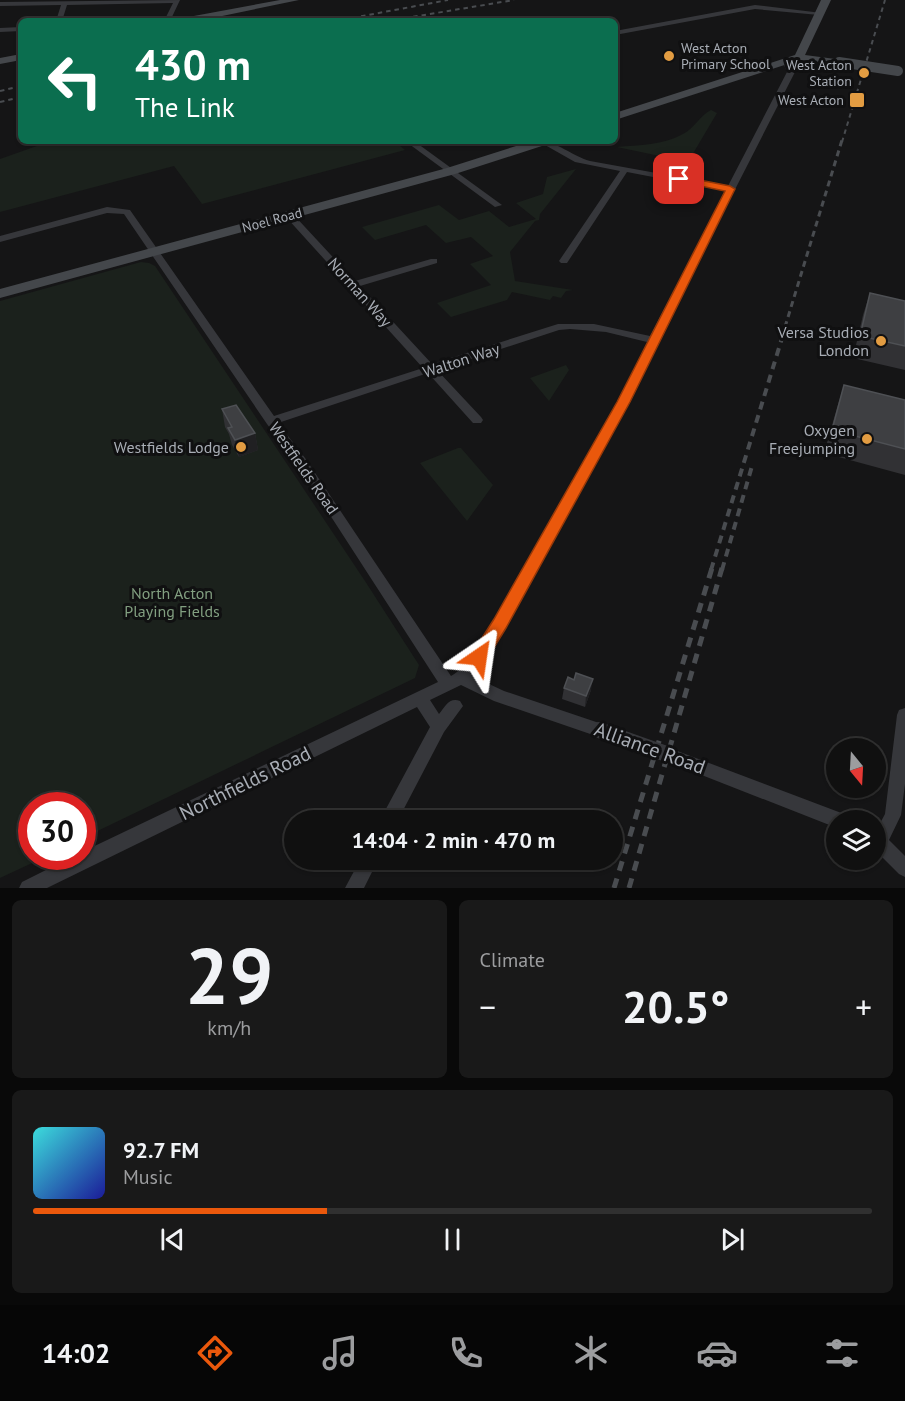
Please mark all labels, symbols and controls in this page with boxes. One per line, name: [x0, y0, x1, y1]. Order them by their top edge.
text: 430 m: [135, 37, 251, 92]
place label: West Acton Primary School: [681, 39, 770, 73]
icon: left: [36, 42, 114, 120]
marker: West Acton Primary School: [662, 49, 676, 63]
place label: West Acton Station: [786, 56, 852, 90]
marker: West Acton Station: [857, 66, 871, 80]
text: The Link: [135, 90, 235, 124]
place label: West Acton: [778, 91, 844, 109]
marker: West Acton: [848, 91, 866, 109]
pin: [653, 153, 704, 204]
icon: arrive: [662, 162, 695, 195]
street label: Noel Road: [240, 203, 304, 237]
street label: Norman Way: [324, 253, 397, 331]
place label: Versa Studios London: [777, 322, 869, 360]
marker: Versa Studios London: [874, 334, 888, 348]
street label: Walton Way: [420, 338, 503, 382]
street label: Westfields Road: [265, 418, 343, 518]
place label: Oxygen Freejumping: [769, 420, 855, 458]
marker: Oxygen Freejumping: [860, 432, 874, 446]
place label: Westfields Lodge: [114, 437, 229, 457]
marker: Westfields Lodge: [234, 440, 248, 454]
park label: North Acton Playing Fields: [124, 583, 220, 621]
position arrow: [447, 625, 511, 689]
street label: Alliance Road: [591, 716, 709, 780]
north arrow: [826, 738, 886, 798]
map controls: [826, 738, 886, 870]
street label: Northfields Road: [175, 740, 315, 826]
speed limit sign: 30: [18, 792, 96, 870]
button: layers: [826, 810, 886, 870]
text: 14:04 · 2 min · 470 m: [352, 826, 555, 854]
text: 29: [185, 925, 273, 1026]
text: Climate: [480, 947, 545, 973]
text: 20.5°: [622, 977, 729, 1035]
text: −: [480, 985, 496, 1028]
text: +: [855, 985, 872, 1028]
text: km/h: [207, 1015, 251, 1041]
text: 92.7 FM: [123, 1136, 199, 1164]
text: Music: [123, 1164, 172, 1190]
icon: previous: [156, 1223, 189, 1256]
icon: pause: [436, 1223, 469, 1256]
icon: next: [716, 1223, 749, 1256]
icon: directions: [194, 1332, 236, 1374]
icon: music: [319, 1332, 361, 1374]
icon: phone: [445, 1332, 487, 1374]
icon: climate: [570, 1332, 612, 1374]
icon: car: [696, 1332, 738, 1374]
icon: filters: [821, 1332, 863, 1374]
text: 14:02: [42, 1336, 110, 1370]

